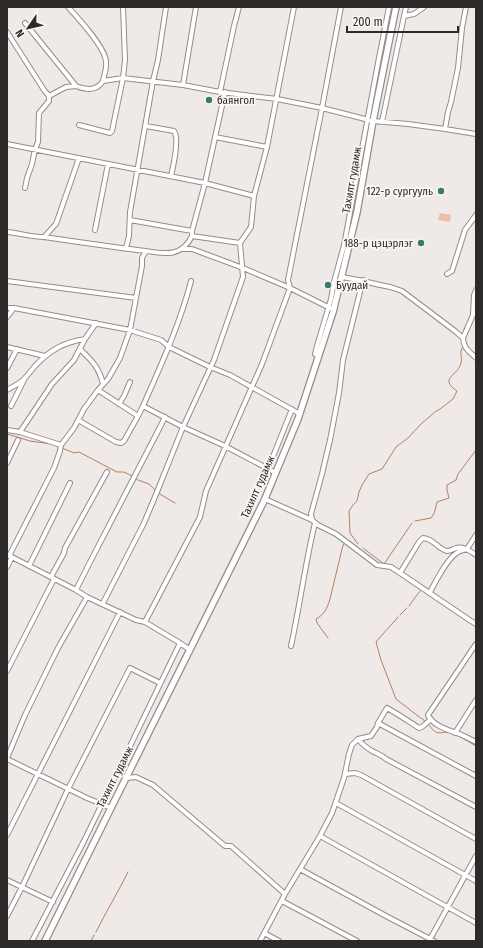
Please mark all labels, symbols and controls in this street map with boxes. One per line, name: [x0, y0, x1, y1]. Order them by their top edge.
north arrow: [8, 8, 48, 48]
scale bar: [347, 8, 458, 34]
text: 200 m: [353, 15, 383, 29]
text: N: [13, 27, 27, 40]
place label: баянгол: [217, 94, 255, 107]
marker: баянгол: [204, 95, 214, 105]
street label: Тахилт гудамж: [340, 146, 364, 214]
place label: 122-р сургууль: [366, 185, 433, 198]
marker: 122-р сургууль: [436, 186, 446, 196]
place label: 188-р цэцэрлэг: [344, 237, 414, 250]
marker: 188-р цэцэрлэг: [416, 238, 426, 248]
place label: Буудай: [336, 279, 368, 292]
marker: Буудай: [323, 280, 333, 290]
street label: Тахилт гудамж: [238, 454, 278, 520]
street label: Тахилт гудамж: [94, 744, 136, 810]

